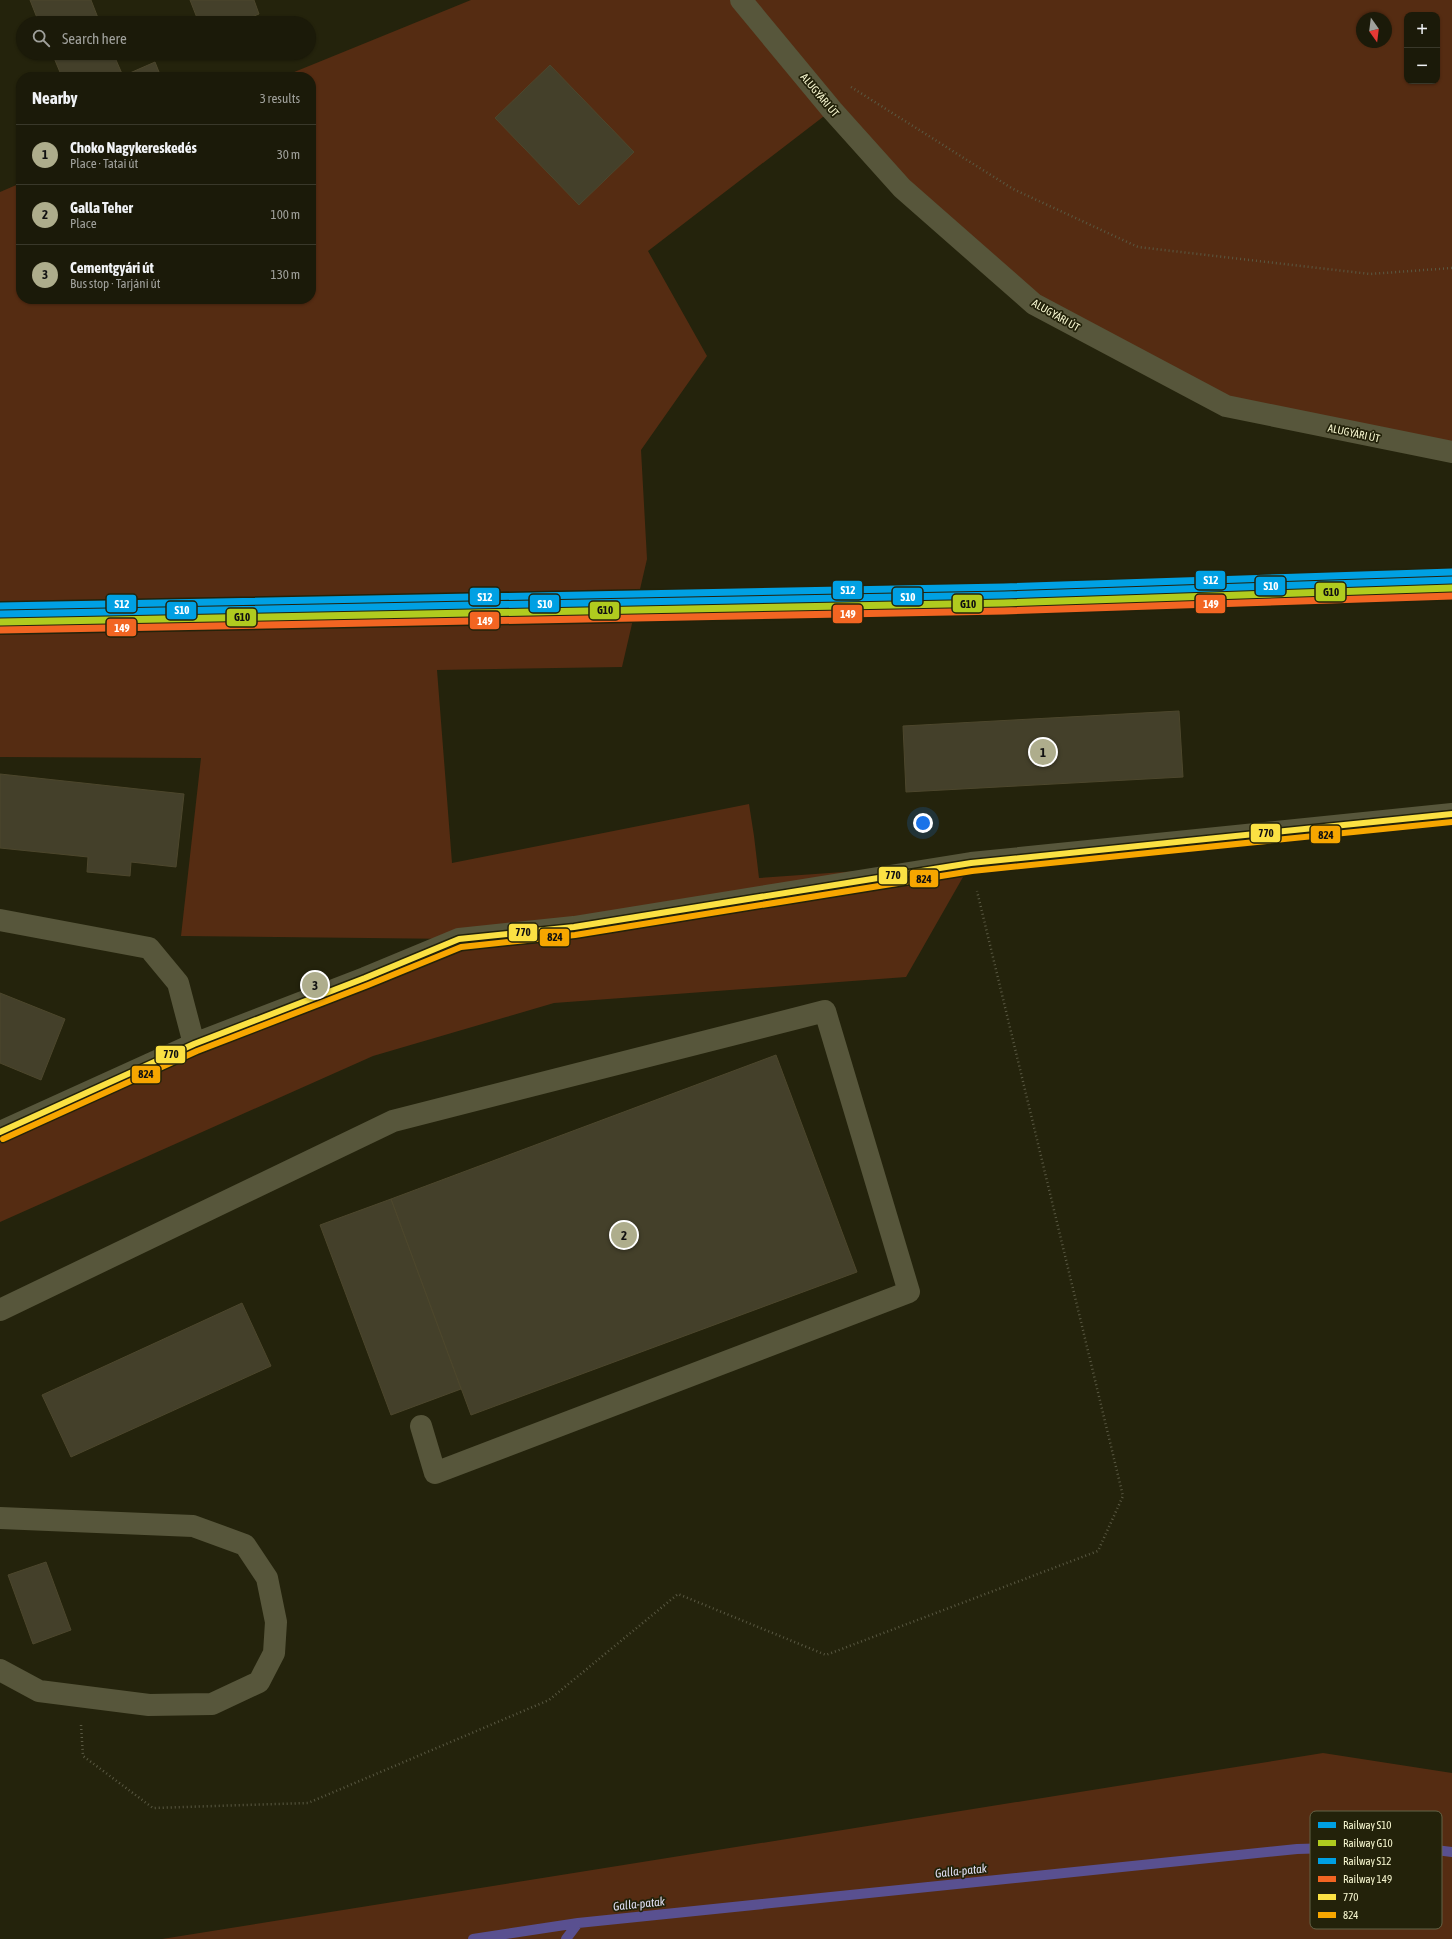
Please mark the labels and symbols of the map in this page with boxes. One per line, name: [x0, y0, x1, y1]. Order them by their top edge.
north arrow: [1356, 12, 1392, 48]
street label: ALUGYÁRI ÚT: [798, 71, 842, 119]
street label: ALUGYÁRI ÚT: [1030, 297, 1082, 333]
street label: ALUGYÁRI ÚT: [1327, 422, 1381, 444]
line badge: S12: [1195, 570, 1226, 590]
text: S12: [1204, 574, 1218, 586]
line badge: S10: [1255, 576, 1286, 596]
line badge: S12: [832, 580, 863, 600]
text: S10: [1264, 580, 1278, 592]
line badge: G10: [1315, 582, 1346, 602]
text: S12: [841, 584, 855, 596]
text: G10: [1323, 586, 1339, 598]
line badge: S12: [469, 587, 500, 606]
line badge: S10: [892, 587, 923, 606]
text: S12: [478, 591, 492, 603]
text: S10: [901, 591, 915, 603]
line badge: S12: [106, 594, 137, 613]
line badge: S10: [529, 594, 560, 613]
line badge: G10: [952, 594, 983, 613]
line badge: 149: [1195, 594, 1226, 614]
text: S12: [115, 598, 129, 610]
text: S10: [538, 598, 552, 610]
text: G10: [960, 598, 976, 610]
text: 149: [1203, 598, 1219, 610]
line badge: S10: [166, 601, 197, 620]
line badge: G10: [589, 601, 620, 620]
text: S10: [175, 604, 189, 616]
text: G10: [597, 604, 613, 616]
line badge: 149: [832, 604, 863, 624]
line badge: G10: [226, 608, 257, 627]
text: 149: [840, 608, 856, 620]
text: G10: [234, 611, 250, 623]
line badge: 149: [469, 611, 500, 630]
text: 149: [477, 615, 493, 627]
line badge: 149: [106, 618, 137, 637]
text: 149: [114, 622, 130, 634]
pin: 1: [1030, 737, 1056, 767]
your location: [913, 813, 933, 833]
line badge: 770: [1250, 823, 1281, 843]
line badge: 824: [1310, 825, 1341, 844]
text: 770: [1258, 827, 1274, 839]
text: 824: [1318, 829, 1334, 841]
line badge: 770: [878, 866, 908, 885]
text: 770: [885, 869, 901, 881]
line badge: 824: [909, 869, 939, 888]
text: 824: [916, 873, 932, 885]
line badge: 770: [508, 923, 538, 942]
text: 770: [515, 926, 531, 938]
line badge: 824: [539, 928, 570, 947]
text: 824: [547, 931, 563, 943]
pin: 3: [302, 970, 328, 1000]
line badge: 770: [155, 1045, 186, 1064]
text: 770: [163, 1048, 179, 1060]
line badge: 824: [131, 1065, 161, 1084]
text: 824: [138, 1068, 154, 1080]
pin: 2: [611, 1220, 637, 1250]
legend: [1310, 1811, 1442, 1929]
text: Railway S10: [1343, 1819, 1392, 1831]
text: Railway G10: [1343, 1837, 1393, 1849]
text: Railway S12: [1343, 1855, 1392, 1867]
water label: Galla-patak: [934, 1861, 988, 1881]
text: Railway 149: [1343, 1873, 1392, 1885]
text: 770: [1343, 1891, 1359, 1903]
water label: Galla-patak: [612, 1894, 666, 1914]
text: 824: [1343, 1909, 1359, 1921]

